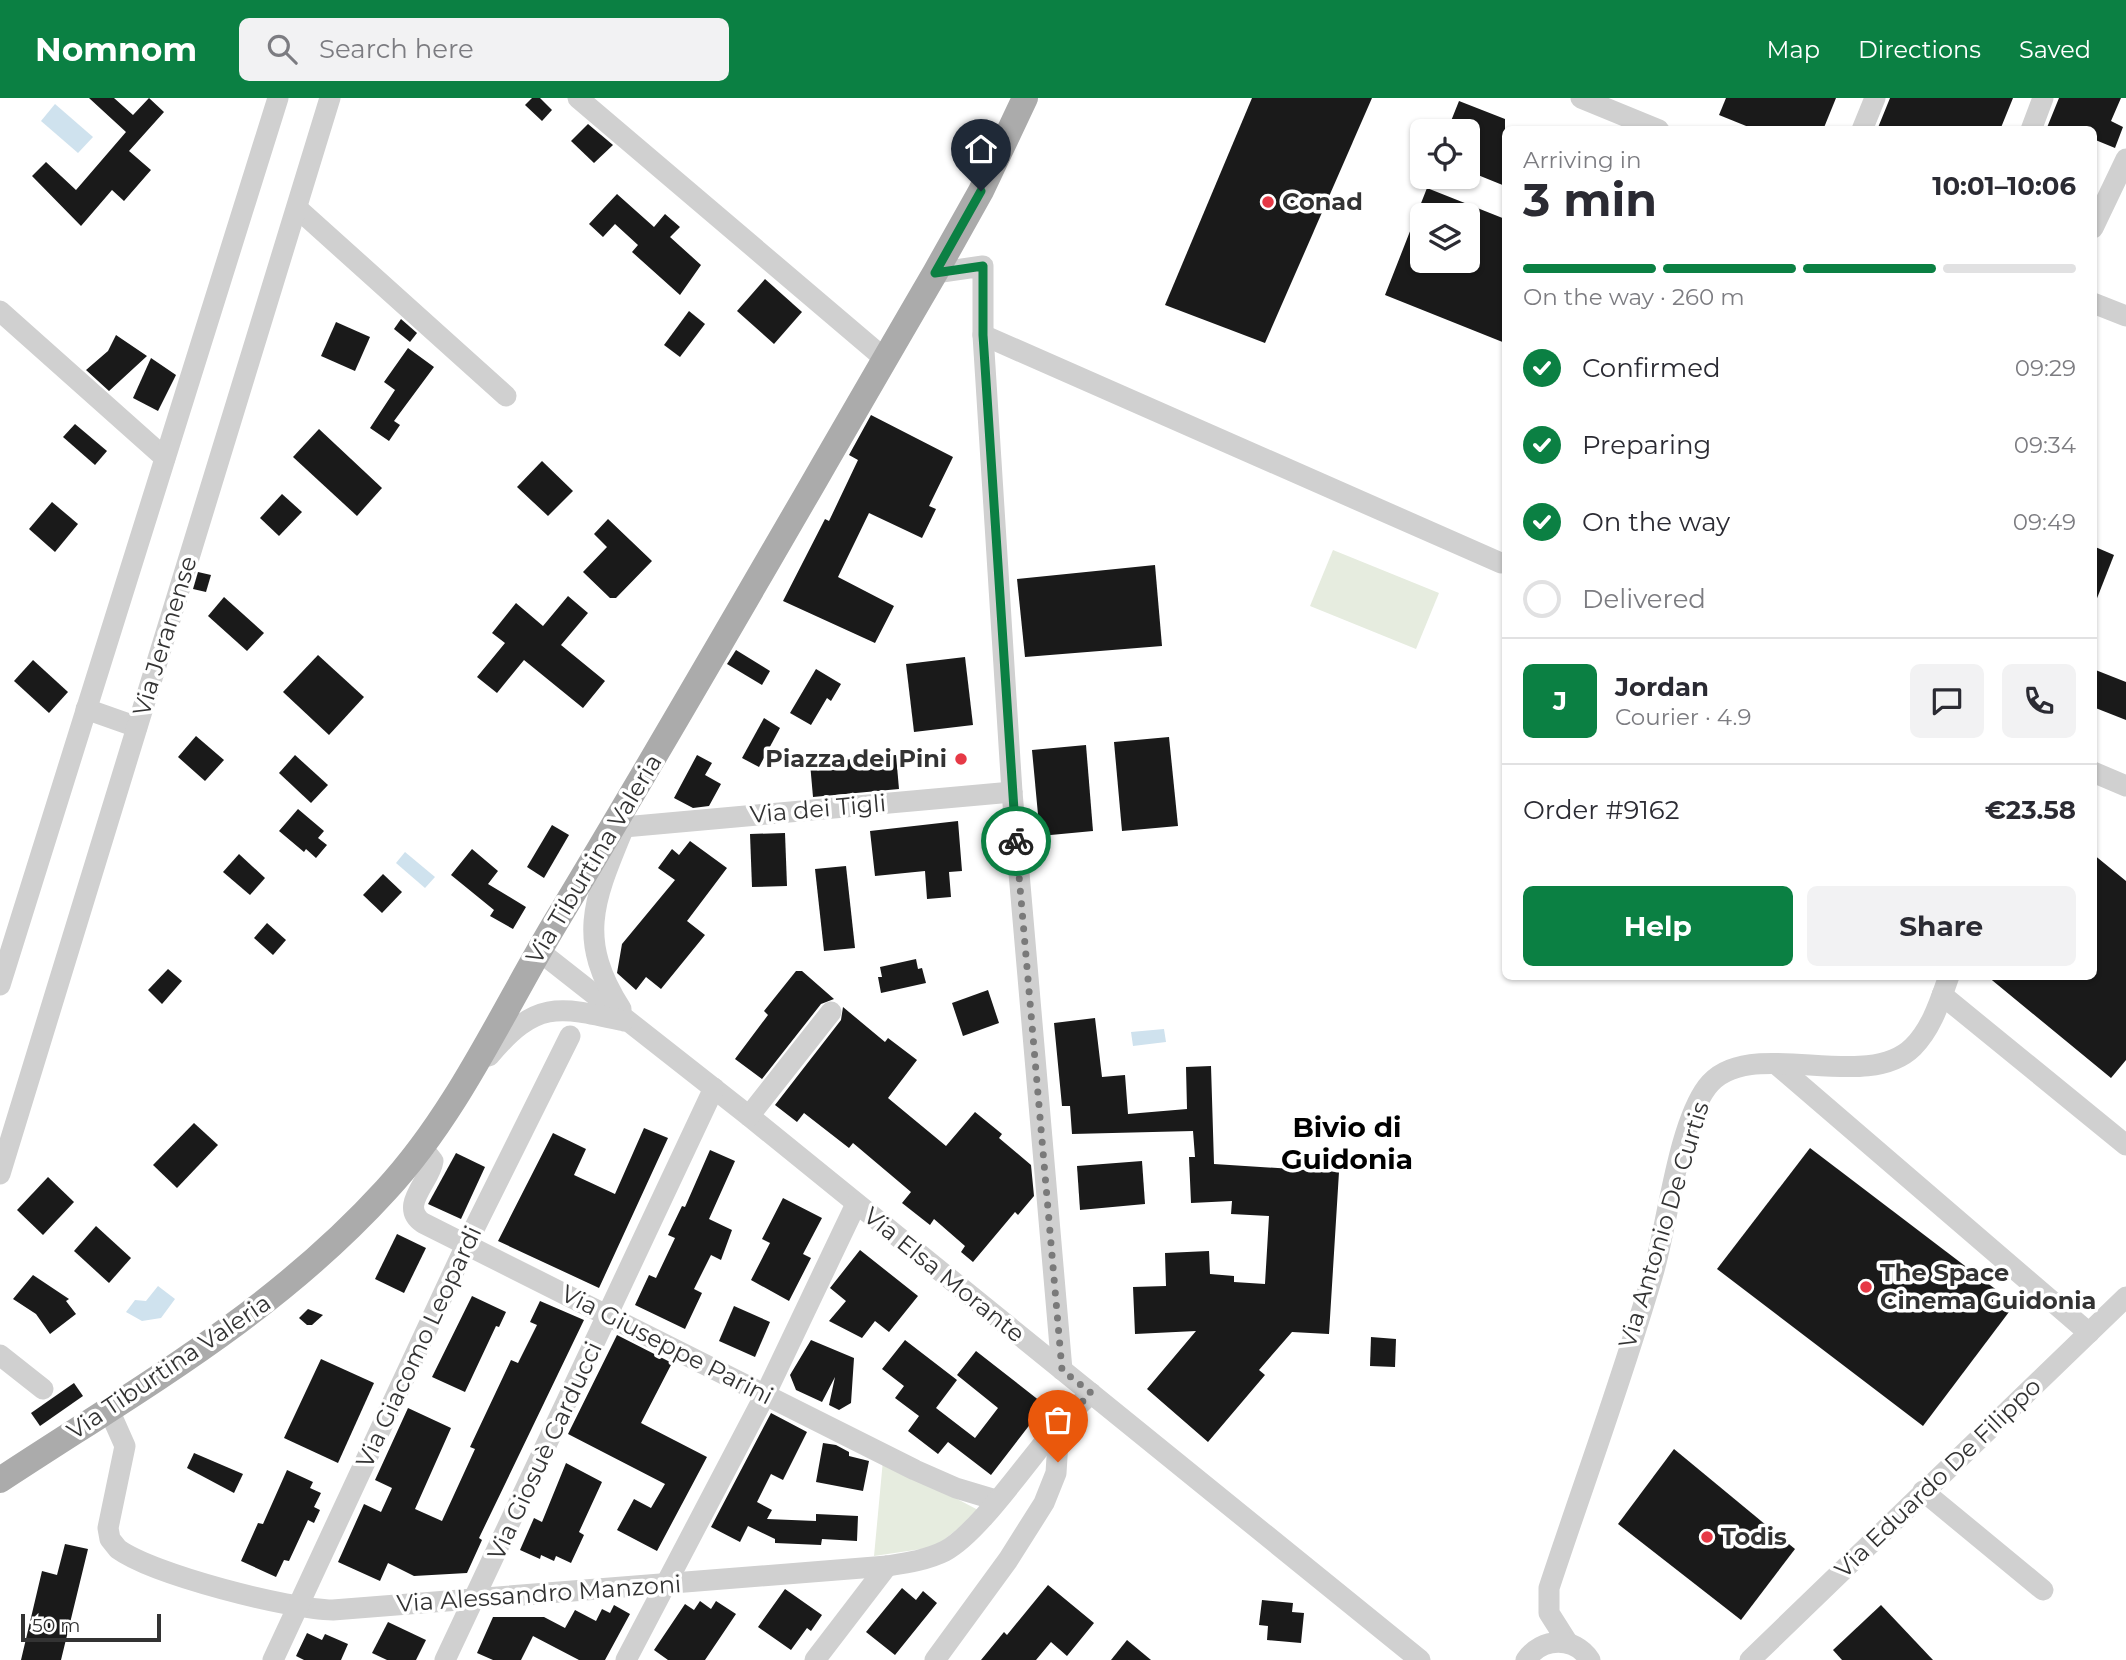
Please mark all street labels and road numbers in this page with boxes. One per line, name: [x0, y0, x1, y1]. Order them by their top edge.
street label: Via Jeranense: [126, 552, 203, 719]
street label: Via Tiburtina Valeria: [520, 749, 668, 969]
street label: Via dei Tigli: [749, 788, 887, 829]
street label: Via Antonio De Curtis: [1612, 1098, 1715, 1352]
street label: Via Elsa Morante: [858, 1201, 1031, 1348]
street label: Via Giacomo Leopardi: [350, 1221, 487, 1472]
street label: Via Giuseppe Parini: [557, 1279, 778, 1410]
street label: Via Tiburtina Valeria: [61, 1288, 276, 1446]
street label: Via Giosuè Carducci: [481, 1337, 608, 1565]
street label: Via Eduardo De Filippo: [1829, 1372, 2047, 1584]
street label: Via Alessandro Manzoni: [396, 1569, 682, 1618]

